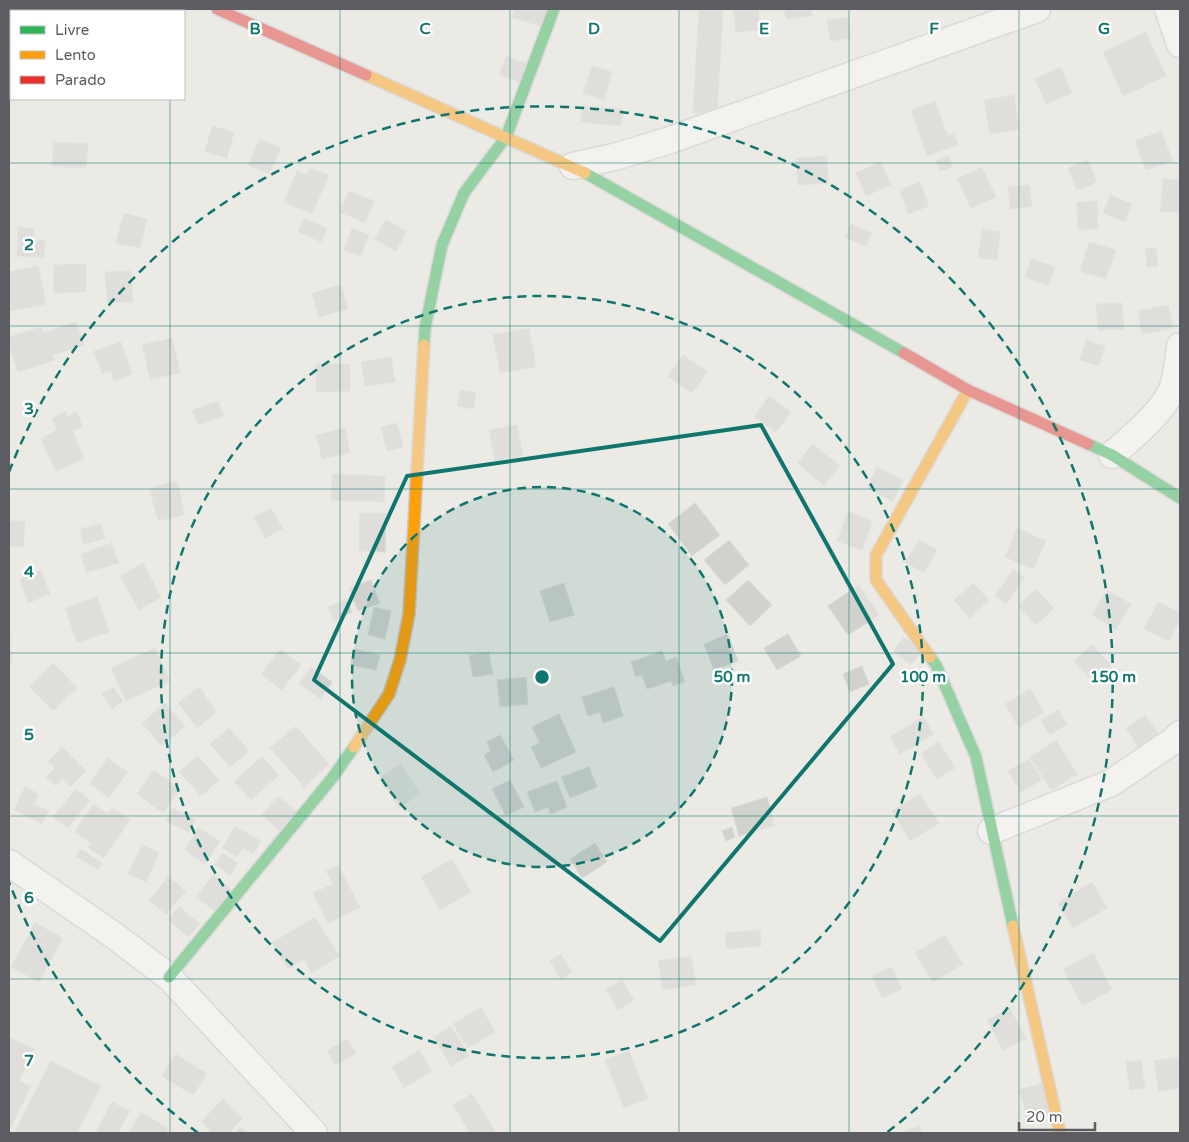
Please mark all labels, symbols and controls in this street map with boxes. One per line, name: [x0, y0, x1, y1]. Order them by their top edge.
legend: [10, 10, 185, 100]
text: B: [249, 19, 261, 39]
text: C: [419, 19, 431, 39]
text: D: [588, 19, 600, 39]
text: E: [759, 19, 769, 39]
text: F: [929, 19, 939, 39]
text: G: [1098, 19, 1110, 39]
text: Livre: [55, 21, 89, 39]
text: Lento: [55, 46, 96, 64]
text: Parado: [55, 71, 106, 89]
text: 2: [24, 235, 34, 255]
text: 3: [24, 399, 34, 419]
text: 4: [24, 562, 34, 582]
centre of rings: [533, 668, 551, 686]
text: 50 m: [714, 668, 750, 686]
text: 100 m: [900, 668, 946, 686]
text: 150 m: [1090, 668, 1136, 686]
text: 5: [24, 725, 34, 745]
text: 6: [24, 888, 34, 908]
text: 7: [24, 1051, 34, 1071]
scale bar: [1019, 1100, 1095, 1132]
text: 20 m: [1026, 1108, 1063, 1126]

